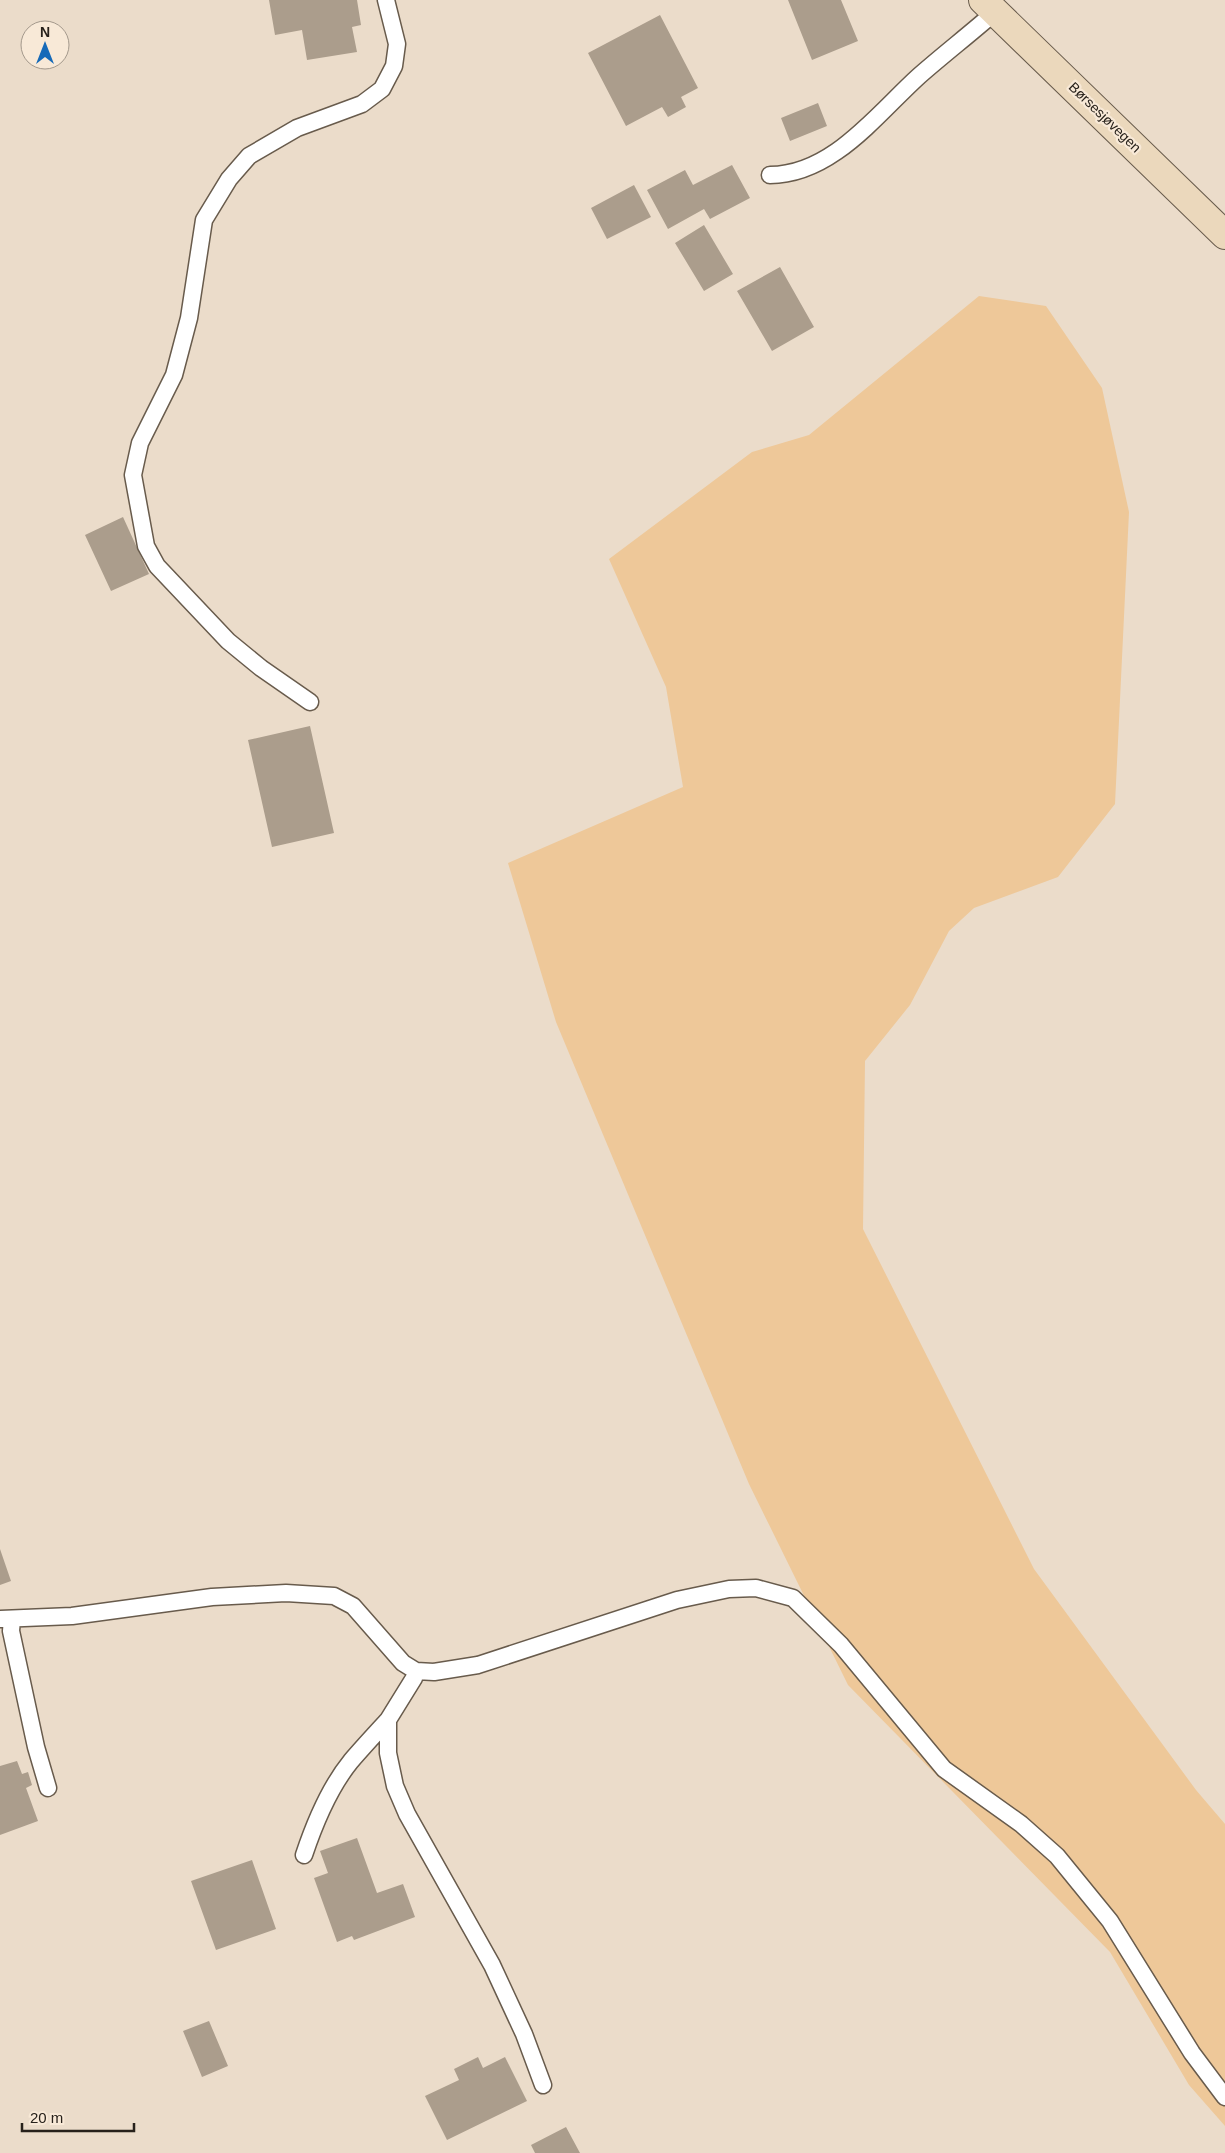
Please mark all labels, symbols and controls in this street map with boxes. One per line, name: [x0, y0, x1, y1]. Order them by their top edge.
north arrow: [20, 20, 70, 70]
text: N: [40, 24, 50, 40]
street label: Børsesjøvegen: [1066, 79, 1144, 155]
scale bar: [22, 2100, 135, 2132]
text: 20 m: [30, 2109, 63, 2126]

